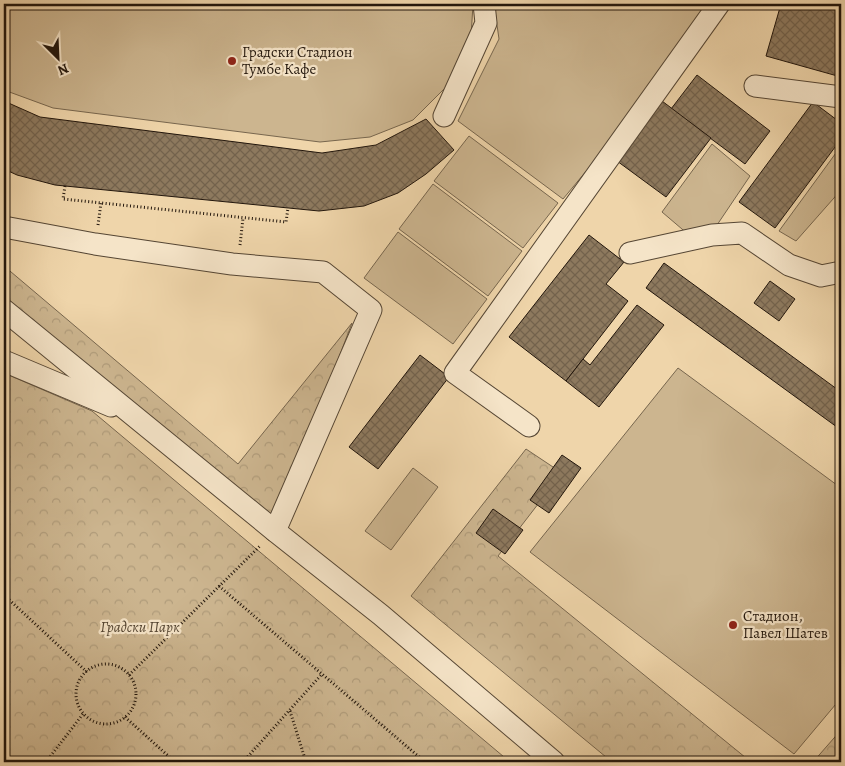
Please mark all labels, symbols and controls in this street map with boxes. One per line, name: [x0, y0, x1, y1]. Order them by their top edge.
north arrow: [32, 32, 82, 82]
place label: Градски Стадион Тумбе Кафе: [242, 42, 353, 79]
marker: Градски Стадион Тумбе Кафе: [226, 55, 238, 67]
text: N: [55, 59, 72, 80]
place label: Стадион, Павел Шатев: [743, 606, 828, 643]
park label: Градски Парк: [100, 617, 180, 637]
marker: Стадион, Павел Шатев: [727, 619, 739, 631]

